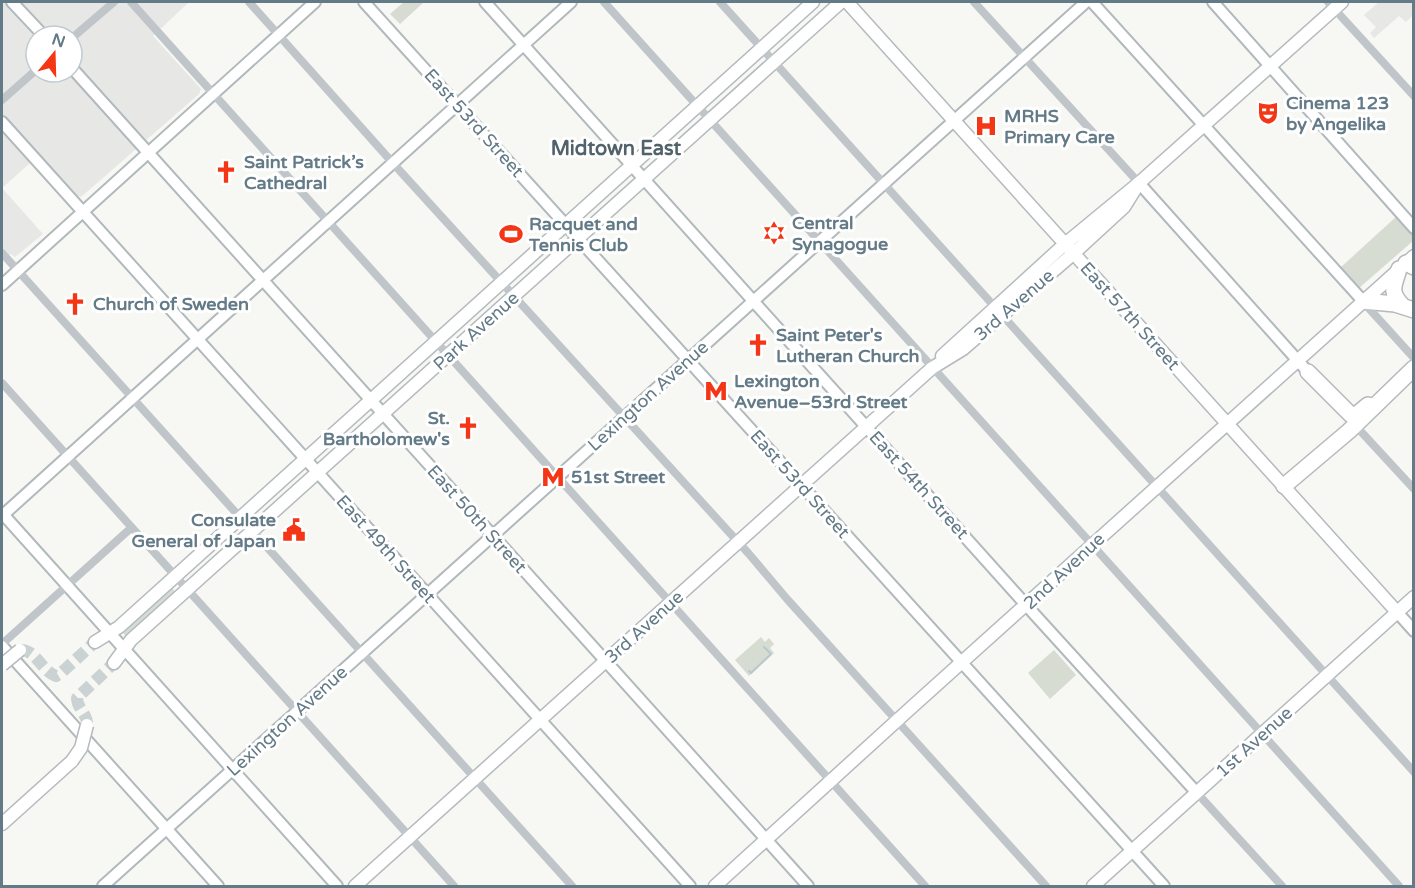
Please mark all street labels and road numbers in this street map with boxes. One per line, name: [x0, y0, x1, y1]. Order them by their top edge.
street label: East 53rd Street: [420, 64, 529, 182]
street label: East 57th Street: [1076, 257, 1184, 375]
street label: 3rd Avenue: [970, 264, 1058, 346]
street label: Park Avenue: [429, 287, 523, 375]
street label: Lexington Avenue: [583, 336, 713, 456]
street label: East 53rd Street: [746, 425, 855, 543]
street label: East 54th Street: [865, 426, 973, 544]
street label: East 50th Street: [423, 460, 531, 578]
street label: East 49th Street: [332, 490, 440, 608]
street label: 2nd Avenue: [1019, 528, 1109, 614]
street label: 3rd Avenue: [600, 586, 688, 668]
street label: Lexington Avenue: [222, 661, 352, 781]
street label: 1st Avenue: [1211, 702, 1297, 782]

